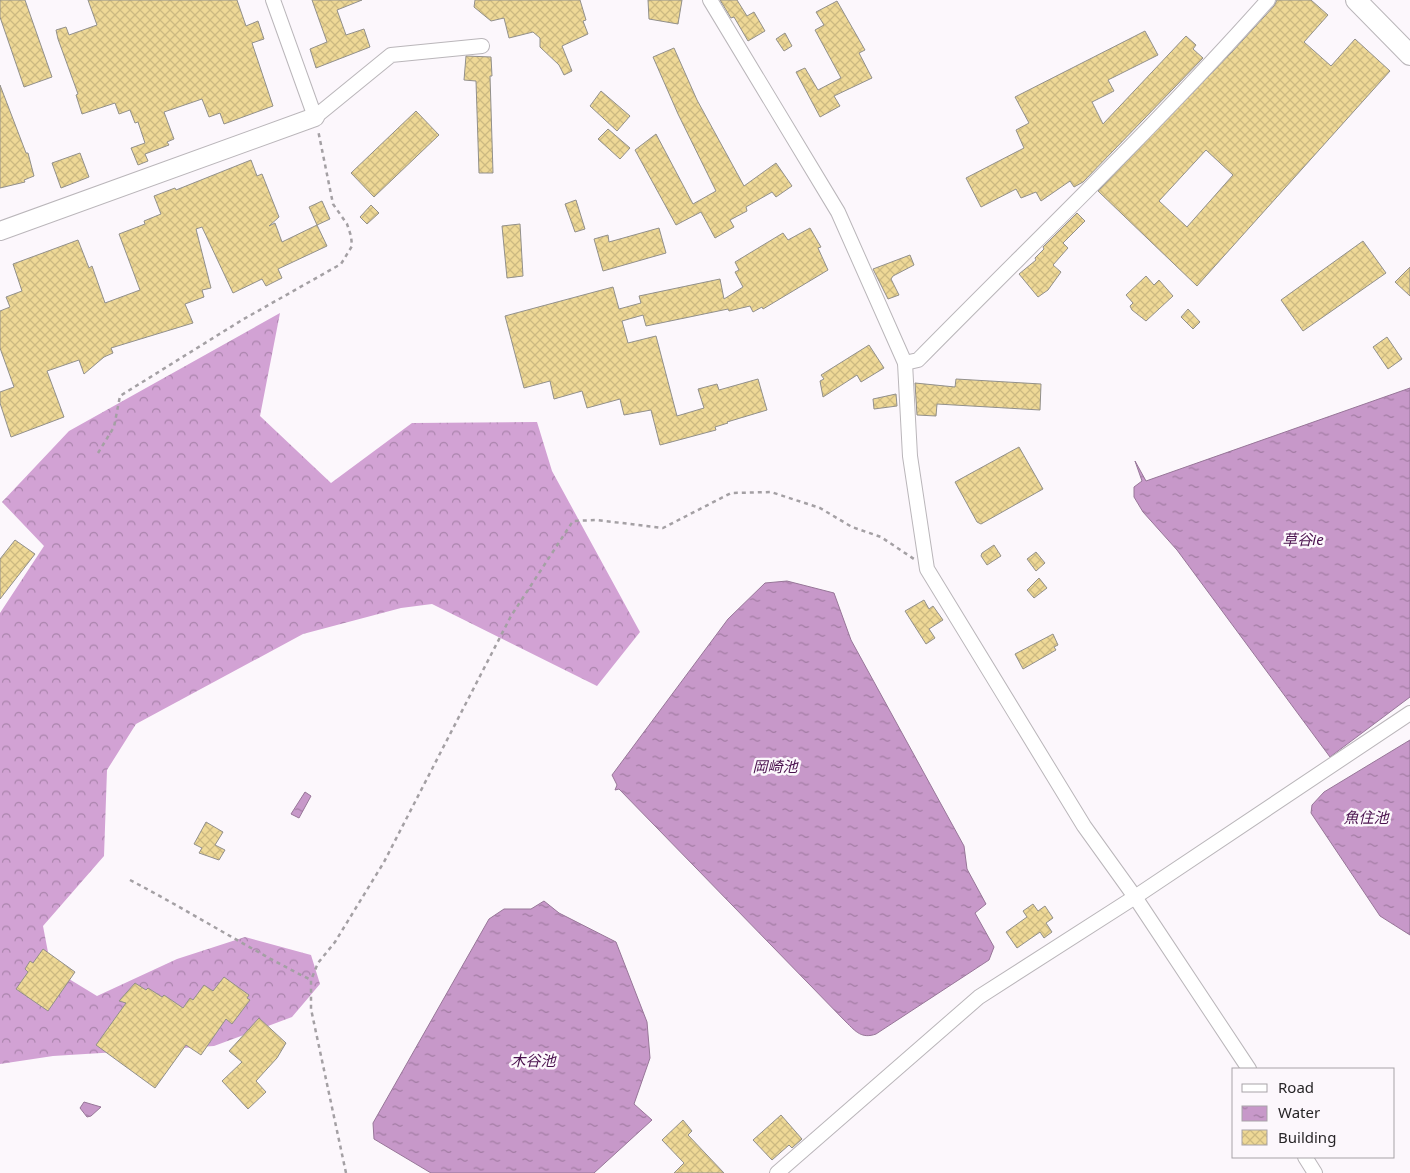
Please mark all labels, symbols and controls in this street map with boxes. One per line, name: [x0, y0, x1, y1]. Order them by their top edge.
water label: 草谷ie: [1282, 529, 1324, 549]
water label: 岡崎池: [752, 756, 799, 776]
water label: 魚住池: [1343, 807, 1390, 827]
water label: 木谷池: [510, 1050, 557, 1070]
legend: [1232, 1068, 1395, 1158]
text: Road: [1278, 1077, 1314, 1097]
text: Water: [1278, 1102, 1320, 1122]
text: Building: [1278, 1127, 1336, 1147]

